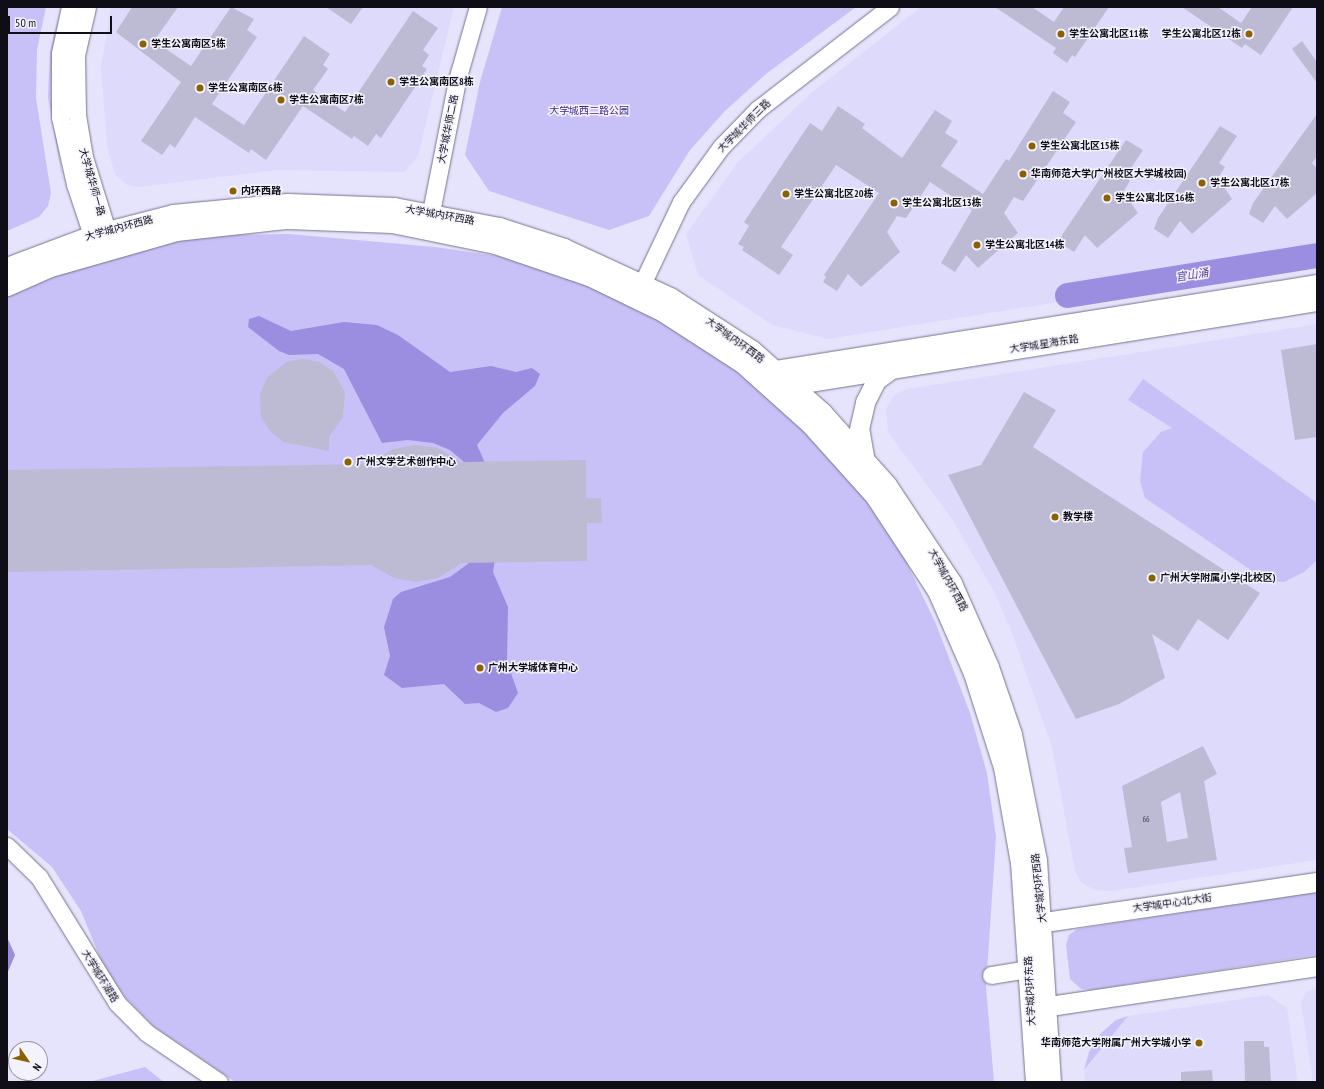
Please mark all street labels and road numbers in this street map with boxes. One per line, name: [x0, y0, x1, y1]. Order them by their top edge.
street label: 大学城华师二路: [435, 93, 461, 165]
street label: 大学城华师三路: [715, 97, 773, 155]
street label: 大学城华师一路: [77, 147, 107, 217]
street label: 大学城内环西路: [404, 203, 476, 227]
street label: 大学城内环西路: [84, 213, 154, 243]
street label: 大学城内环西路: [703, 315, 767, 365]
street label: 大学城星海东路: [1008, 333, 1080, 355]
street label: 大学城内环西路: [926, 546, 970, 614]
street label: 大学城内环西路: [1029, 853, 1049, 923]
street label: 大学城中心北大街: [1132, 891, 1212, 915]
street label: 大学城环湖路: [79, 947, 121, 1005]
street label: 大学城内环东路: [1022, 956, 1038, 1026]

